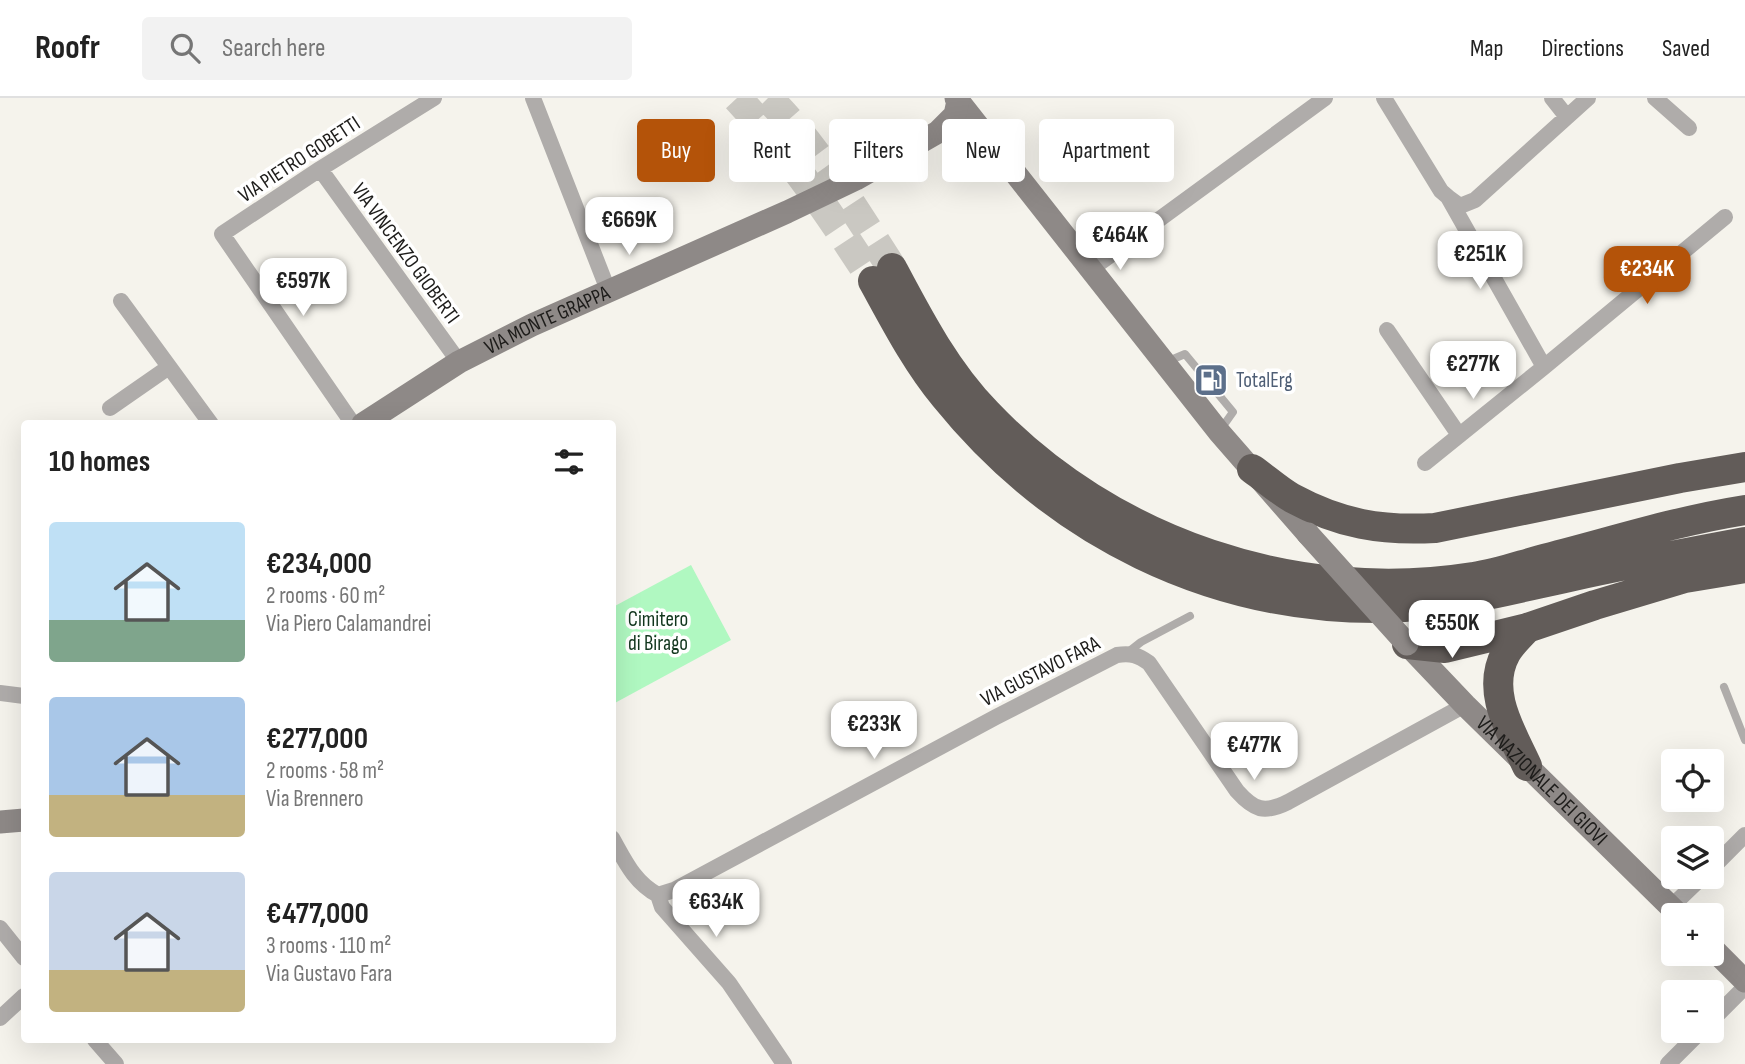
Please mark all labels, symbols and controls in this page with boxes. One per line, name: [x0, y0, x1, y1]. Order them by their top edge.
search box: [142, 17, 632, 80]
text: Roofr: [35, 28, 100, 68]
icon: search: [166, 29, 204, 67]
text: Search here: [222, 33, 325, 64]
text: Map: [1470, 34, 1503, 63]
text: Directions: [1541, 34, 1624, 63]
text: Saved: [1662, 34, 1710, 63]
street label: VIA PIETRO GOBETTI: [234, 111, 365, 208]
chip: Buy: [637, 119, 715, 182]
chip: Rent: [729, 119, 815, 182]
chip: Filters: [829, 119, 928, 182]
chip: New: [942, 119, 1025, 182]
chip: Apartment: [1039, 119, 1174, 182]
street label: VIA VINCENZO GIOBERTI: [346, 178, 465, 328]
pin: €669K: [580, 198, 678, 257]
text: €669K: [601, 206, 657, 234]
pin: €464K: [1071, 212, 1169, 272]
text: €464K: [1092, 221, 1148, 249]
pin: €251K: [1431, 232, 1529, 291]
text: €251K: [1454, 240, 1506, 268]
pin: €234K: [1598, 246, 1696, 306]
text: €234K: [1620, 255, 1674, 283]
pin: €597K: [254, 258, 352, 318]
text: €597K: [276, 267, 330, 295]
street label: VIA MONTE GRAPPA: [480, 280, 615, 360]
pin: €277K: [1424, 342, 1522, 401]
text: €277K: [1446, 350, 1500, 378]
fuel station icon: TotalErg: [1192, 361, 1230, 399]
place label: TotalErg: [1236, 368, 1293, 393]
icon: filters: [550, 443, 588, 481]
text: 10 homes: [49, 444, 150, 480]
text: €234,000: [266, 546, 372, 582]
icon: home: [105, 550, 189, 634]
text: 2 rooms · 60 m²: [266, 582, 385, 610]
pin: €550K: [1403, 601, 1501, 660]
park label: Cimitero di Birago: [628, 607, 688, 656]
text: €550K: [1425, 609, 1479, 637]
text: Via Piero Calamandrei: [266, 610, 431, 638]
street label: VIA GUSTAVO FARA: [977, 630, 1105, 712]
pin: €233K: [825, 702, 923, 761]
text: €233K: [847, 710, 901, 738]
street label: VIA NAZIONALE DEI GIOVI: [1471, 711, 1613, 851]
text: €277,000: [266, 721, 368, 757]
pin: €477K: [1205, 722, 1303, 782]
icon: home: [105, 725, 189, 809]
text: €477K: [1227, 731, 1281, 759]
map controls: [1661, 749, 1724, 1043]
button: locate: [1661, 749, 1724, 812]
text: 2 rooms · 58 m²: [266, 757, 384, 785]
text: Via Brennero: [266, 785, 364, 813]
button: layers: [1661, 826, 1724, 889]
pin: €634K: [667, 880, 765, 939]
text: €634K: [689, 888, 743, 916]
text: €477,000: [266, 896, 369, 932]
icon: home: [105, 900, 189, 984]
button: +: [1661, 903, 1724, 966]
text: 3 rooms · 110 m²: [266, 932, 391, 960]
text: Via Gustavo Fara: [266, 960, 392, 988]
button: −: [1661, 980, 1724, 1043]

